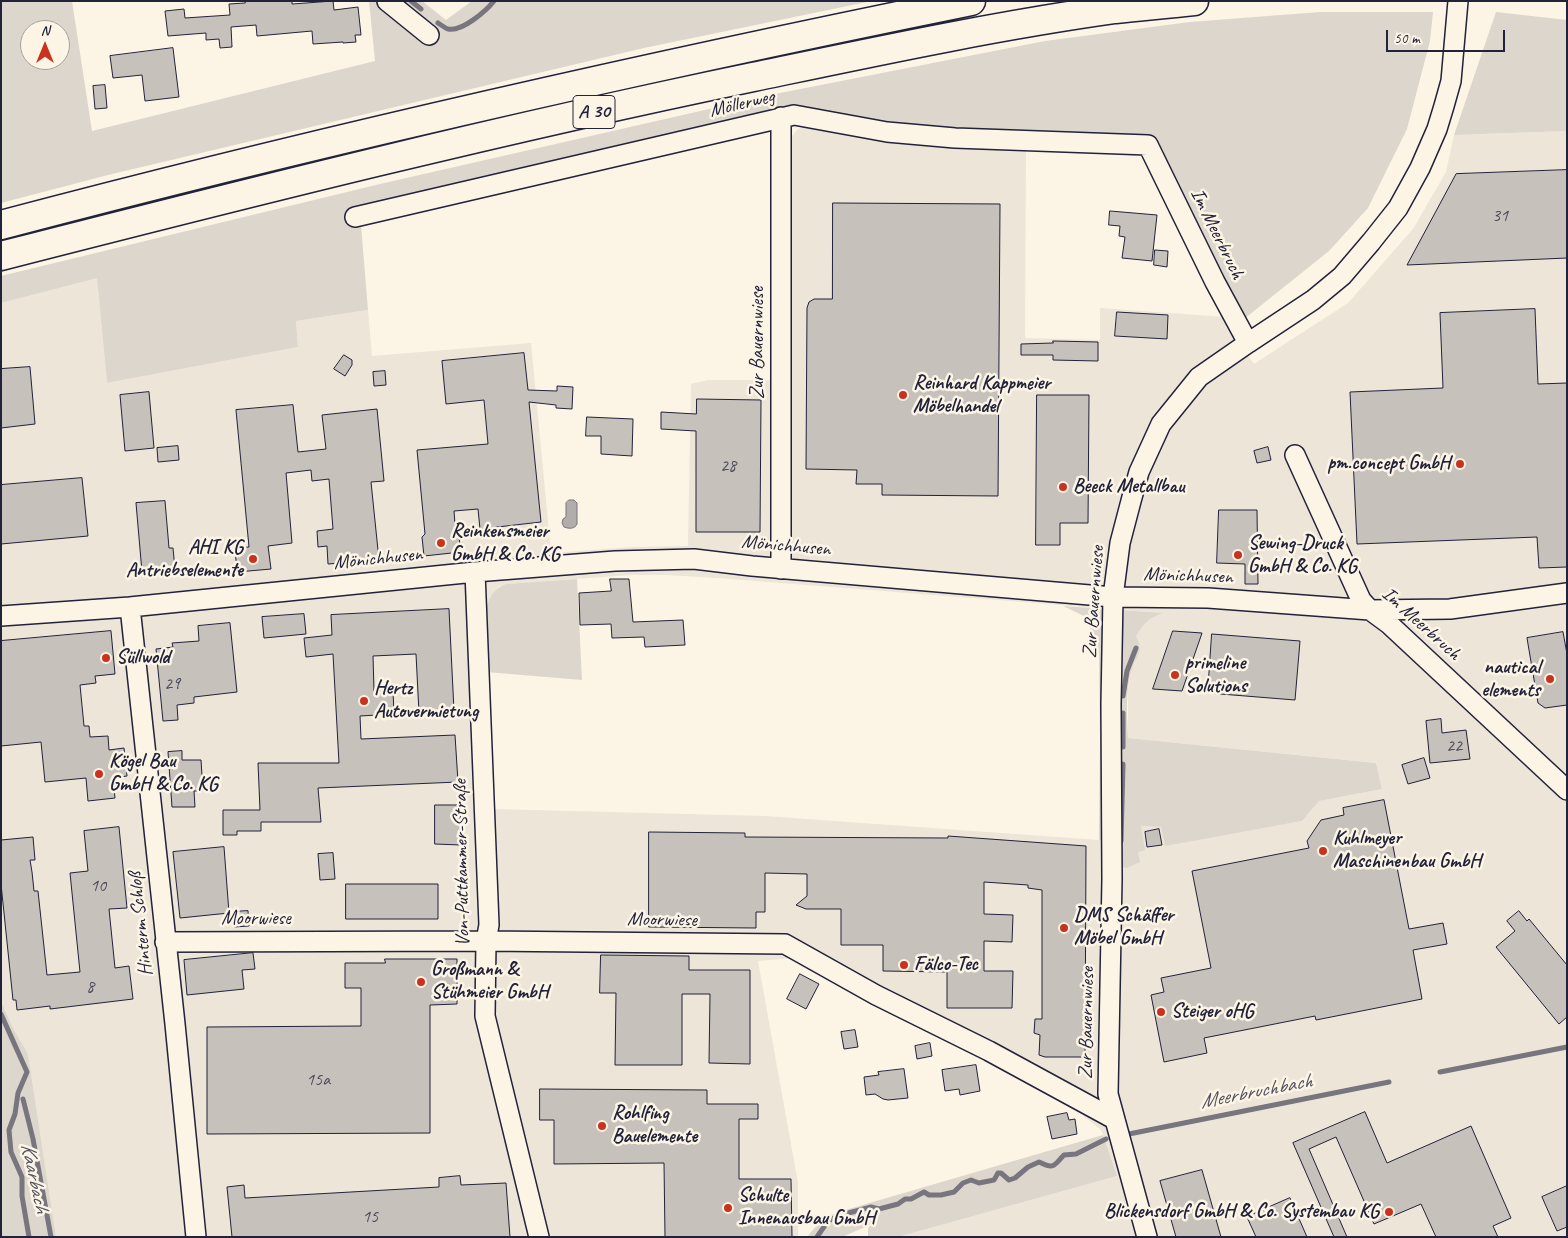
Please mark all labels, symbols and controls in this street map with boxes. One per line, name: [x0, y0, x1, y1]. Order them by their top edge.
north arrow: [20, 20, 70, 70]
scale bar: [1388, 20, 1507, 52]
text: N: [41, 22, 49, 39]
text: 50 m: [1394, 29, 1420, 48]
street label: Möllerweg: [707, 85, 777, 123]
road number: A 30: [573, 95, 615, 128]
street label: Im Meerbruch: [1185, 185, 1249, 283]
house number: 31: [1492, 205, 1508, 227]
street label: Zur Bauernwiese: [746, 287, 770, 399]
place label: Reinhard Kappmeier Möbelhandel: [913, 372, 1050, 419]
marker: Reinhard Kappmeier Möbelhandel: [897, 389, 909, 401]
place label: pm.concept GmbH: [1327, 452, 1450, 476]
house number: 28: [720, 455, 736, 477]
marker: pm.concept GmbH: [1454, 458, 1466, 470]
place label: Beeck Metallbau: [1073, 475, 1184, 499]
marker: Beeck Metallbau: [1057, 481, 1069, 493]
place label: Reinkensmeier GmbH & Co. KG: [451, 520, 560, 567]
street label: Mönichhusen: [740, 530, 832, 562]
place label: Sewing-Druck GmbH & Co. KG: [1248, 532, 1357, 579]
place label: AHI KG Antriebselemente: [126, 536, 243, 583]
marker: Reinkensmeier GmbH & Co. KG: [435, 537, 447, 549]
street label: Mönichhusen: [332, 542, 424, 576]
street label: Zur Bauernwiese: [1078, 545, 1110, 659]
marker: Sewing-Druck GmbH & Co. KG: [1232, 549, 1244, 561]
marker: AHI KG Antriebselemente: [247, 553, 259, 565]
street label: Mönichhusen: [1143, 562, 1233, 590]
street label: Im Meerbruch: [1377, 582, 1465, 666]
place label: Süllwold: [116, 646, 170, 670]
marker: Süllwold: [100, 652, 112, 664]
place label: primeline Solutions: [1185, 652, 1247, 699]
place label: nautical elements: [1481, 656, 1540, 703]
marker: primeline Solutions: [1169, 669, 1181, 681]
house number: 29: [164, 673, 180, 695]
marker: nautical elements: [1544, 673, 1556, 685]
place label: Hertz Autovermietung: [374, 677, 478, 724]
marker: Hertz Autovermietung: [358, 695, 370, 707]
house number: 22: [1446, 735, 1462, 757]
place label: Kögel Bau GmbH & Co. KG: [109, 750, 218, 797]
marker: Kögel Bau GmbH & Co. KG: [93, 768, 105, 780]
street label: Von-Puttkammer-Straße: [449, 779, 475, 947]
place label: Kuhlmeyer Maschinenbau GmbH: [1333, 827, 1481, 874]
marker: Kuhlmeyer Maschinenbau GmbH: [1317, 845, 1329, 857]
street label: Hinterm Schloß: [124, 871, 158, 977]
house number: 10: [90, 875, 106, 897]
place label: DMS Schäffer Möbel GmbH: [1074, 904, 1174, 951]
street label: Moorwiese: [221, 907, 291, 931]
street label: Moorwiese: [627, 907, 697, 933]
marker: DMS Schäffer Möbel GmbH: [1058, 922, 1070, 934]
place label: Fälco-Tec: [914, 953, 978, 977]
place label: Großmann & Stühmeier GmbH: [431, 958, 548, 1005]
marker: Fälco-Tec: [898, 959, 910, 971]
street label: Zur Bauernwiese: [1074, 967, 1100, 1079]
house number: 8: [86, 976, 94, 998]
marker: Großmann & Stühmeier GmbH: [415, 976, 427, 988]
place label: Steiger oHG: [1171, 1000, 1253, 1024]
marker: Steiger oHG: [1155, 1006, 1167, 1018]
house number: 15a: [306, 1069, 330, 1091]
water label: Meerbruchbach: [1198, 1069, 1314, 1115]
place label: Rohlfing Bauelemente: [612, 1102, 697, 1149]
marker: Rohlfing Bauelemente: [596, 1120, 608, 1132]
water label: Kaarbach: [14, 1141, 54, 1215]
place label: Schulte Innenausbau GmbH: [738, 1184, 875, 1231]
place label: Blickensdorf GmbH & Co. Systembau KG: [1104, 1200, 1379, 1224]
marker: Schulte Innenausbau GmbH: [722, 1202, 734, 1214]
house number: 15: [362, 1206, 378, 1228]
marker: Blickensdorf GmbH & Co. Systembau KG: [1383, 1206, 1395, 1218]

